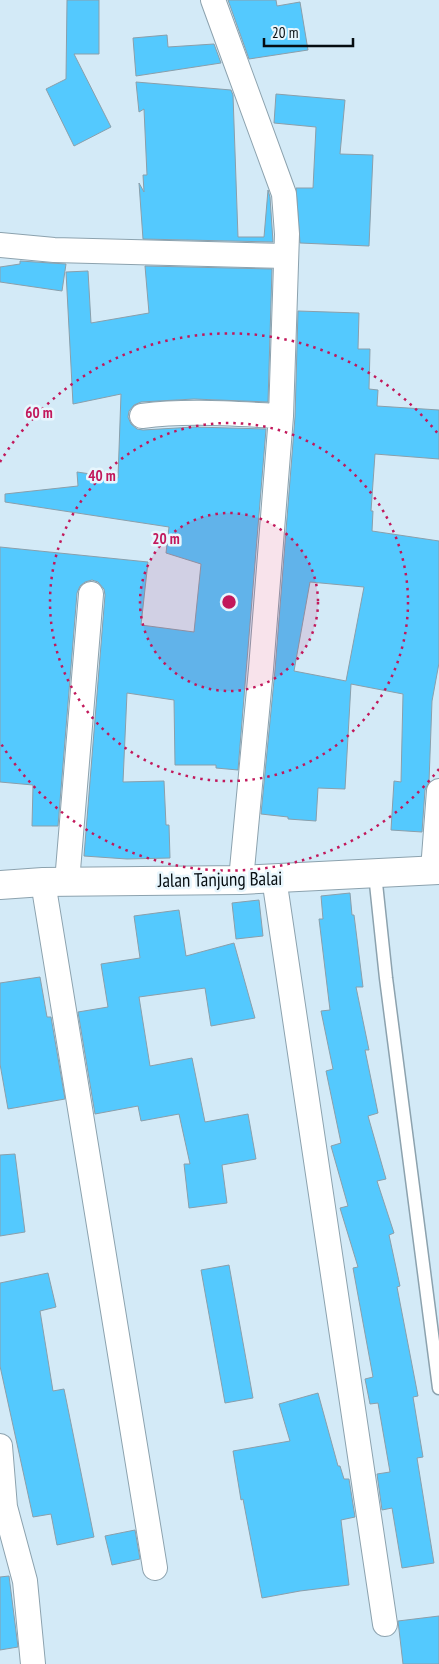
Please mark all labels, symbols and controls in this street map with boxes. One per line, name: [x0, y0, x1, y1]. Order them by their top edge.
scale bar: [264, 15, 353, 47]
text: 20 m: [272, 23, 298, 42]
text: 60 m: [25, 403, 53, 422]
text: 40 m: [88, 466, 116, 485]
text: 20 m: [152, 529, 180, 548]
centre of rings: [220, 593, 238, 611]
street label: Jalan Tanjung Balai: [157, 866, 282, 892]

